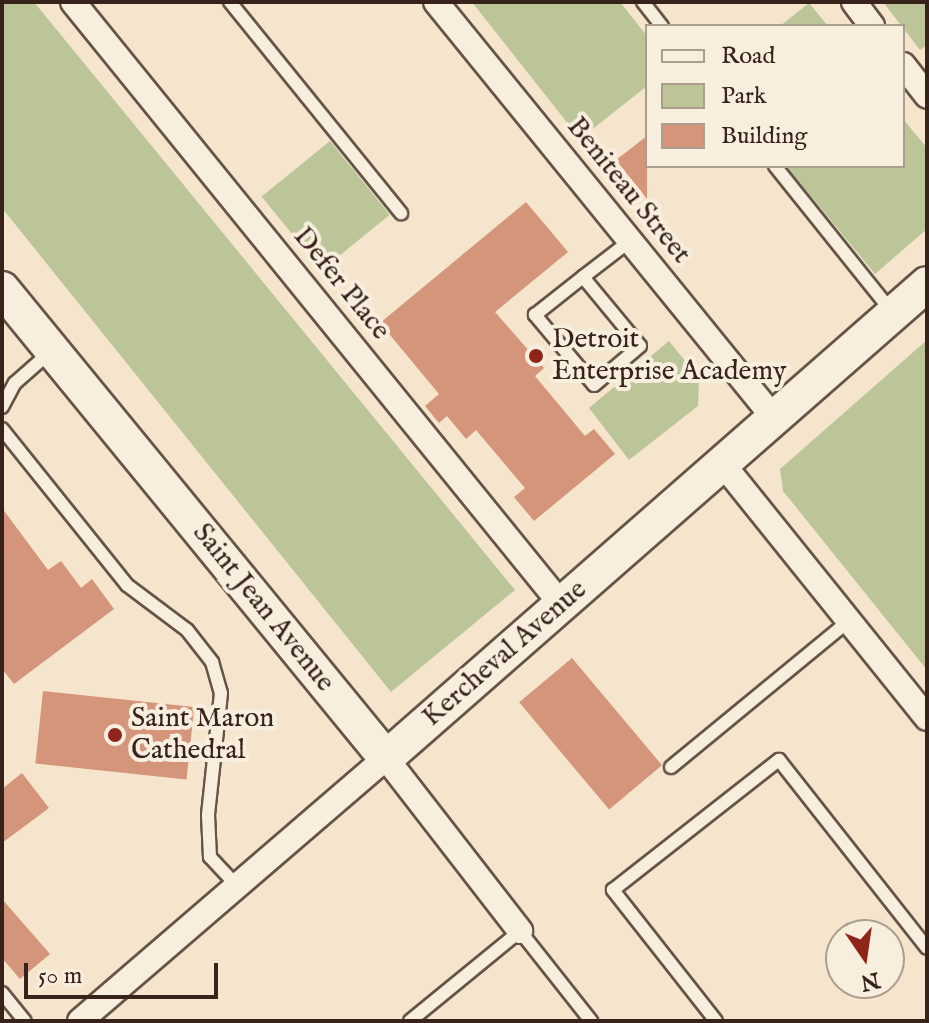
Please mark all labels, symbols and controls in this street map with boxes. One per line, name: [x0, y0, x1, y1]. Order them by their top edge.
legend: [645, 24, 905, 168]
text: Road: [721, 41, 775, 72]
text: Park: [721, 81, 767, 112]
street label: Beniteau Street: [559, 111, 697, 271]
text: Building: [721, 121, 807, 152]
street label: Defer Place: [285, 221, 397, 347]
place label: Detroit Enterprise Academy: [552, 323, 787, 389]
marker: Detroit Enterprise Academy: [527, 347, 545, 365]
street label: Saint Jean Avenue: [185, 517, 341, 699]
street label: Kercheval Avenue: [416, 573, 594, 735]
place label: Saint Maron Cathedral: [131, 702, 274, 768]
marker: Saint Maron Cathedral: [106, 726, 124, 744]
north arrow: [825, 919, 905, 999]
scale bar: [28, 947, 222, 997]
text: 50 m: [38, 961, 82, 992]
text: N: [858, 965, 882, 996]

